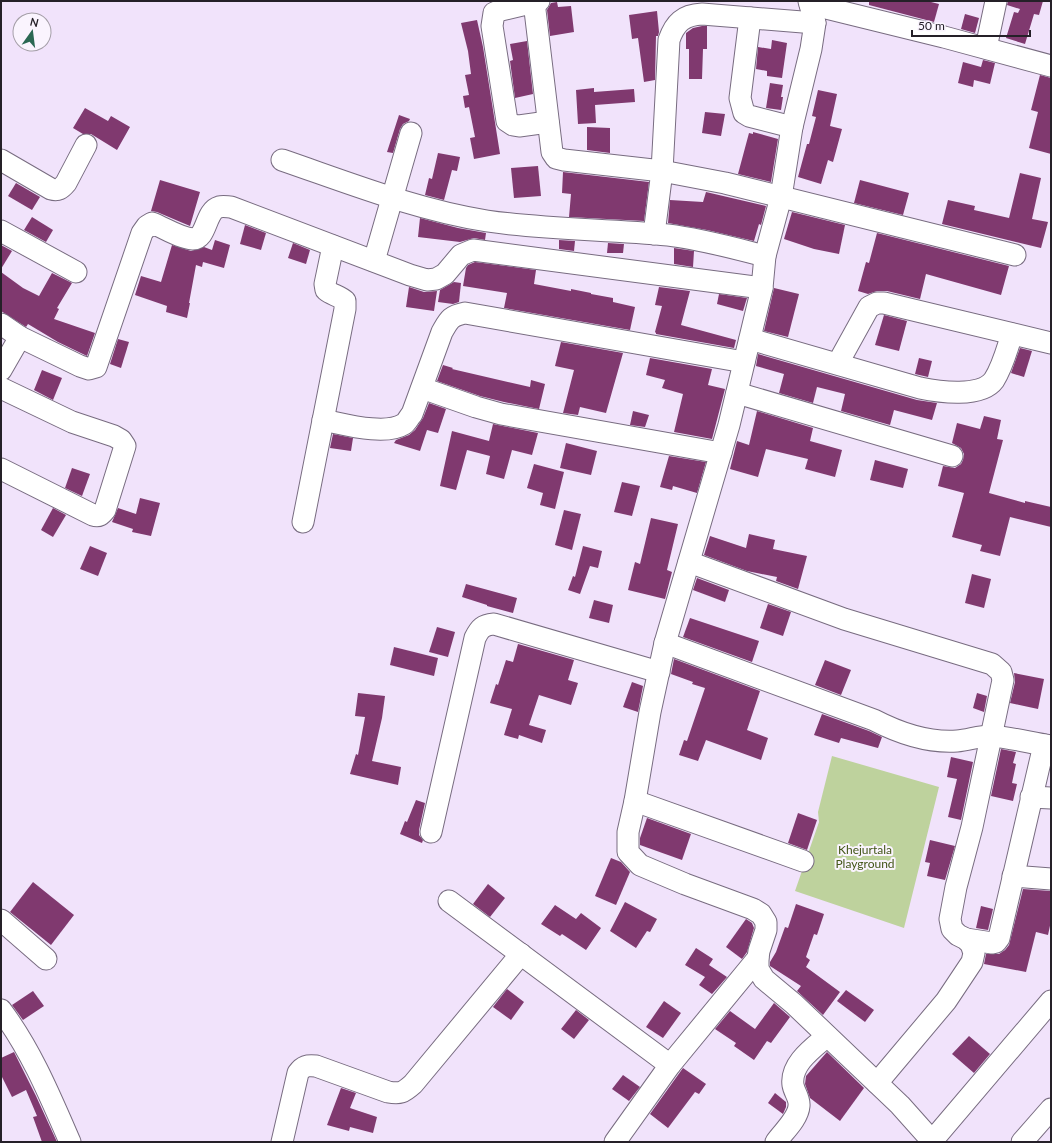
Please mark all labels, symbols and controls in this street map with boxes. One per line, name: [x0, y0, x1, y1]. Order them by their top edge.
north arrow: [12, 12, 52, 52]
scale bar: [912, 12, 1030, 38]
text: N: [29, 14, 40, 29]
text: 50 m: [918, 18, 945, 33]
park label: Khejurtala Playground: [835, 842, 895, 871]

